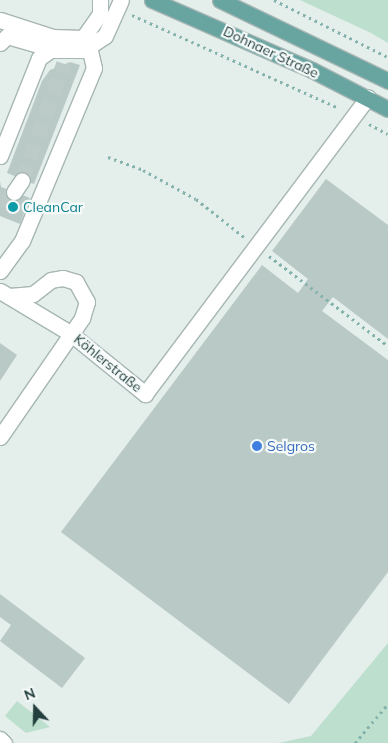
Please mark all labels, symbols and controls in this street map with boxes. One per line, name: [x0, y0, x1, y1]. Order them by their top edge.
street label: Dohnaer Straße: [221, 23, 321, 81]
place label: CleanCar: [23, 199, 83, 215]
marker: CleanCar: [7, 201, 19, 213]
street label: Köhlerstraße: [71, 330, 145, 396]
place label: Selgros: [267, 438, 315, 454]
marker: Selgros: [251, 440, 263, 452]
north arrow: [10, 683, 60, 733]
text: N: [21, 684, 38, 704]

